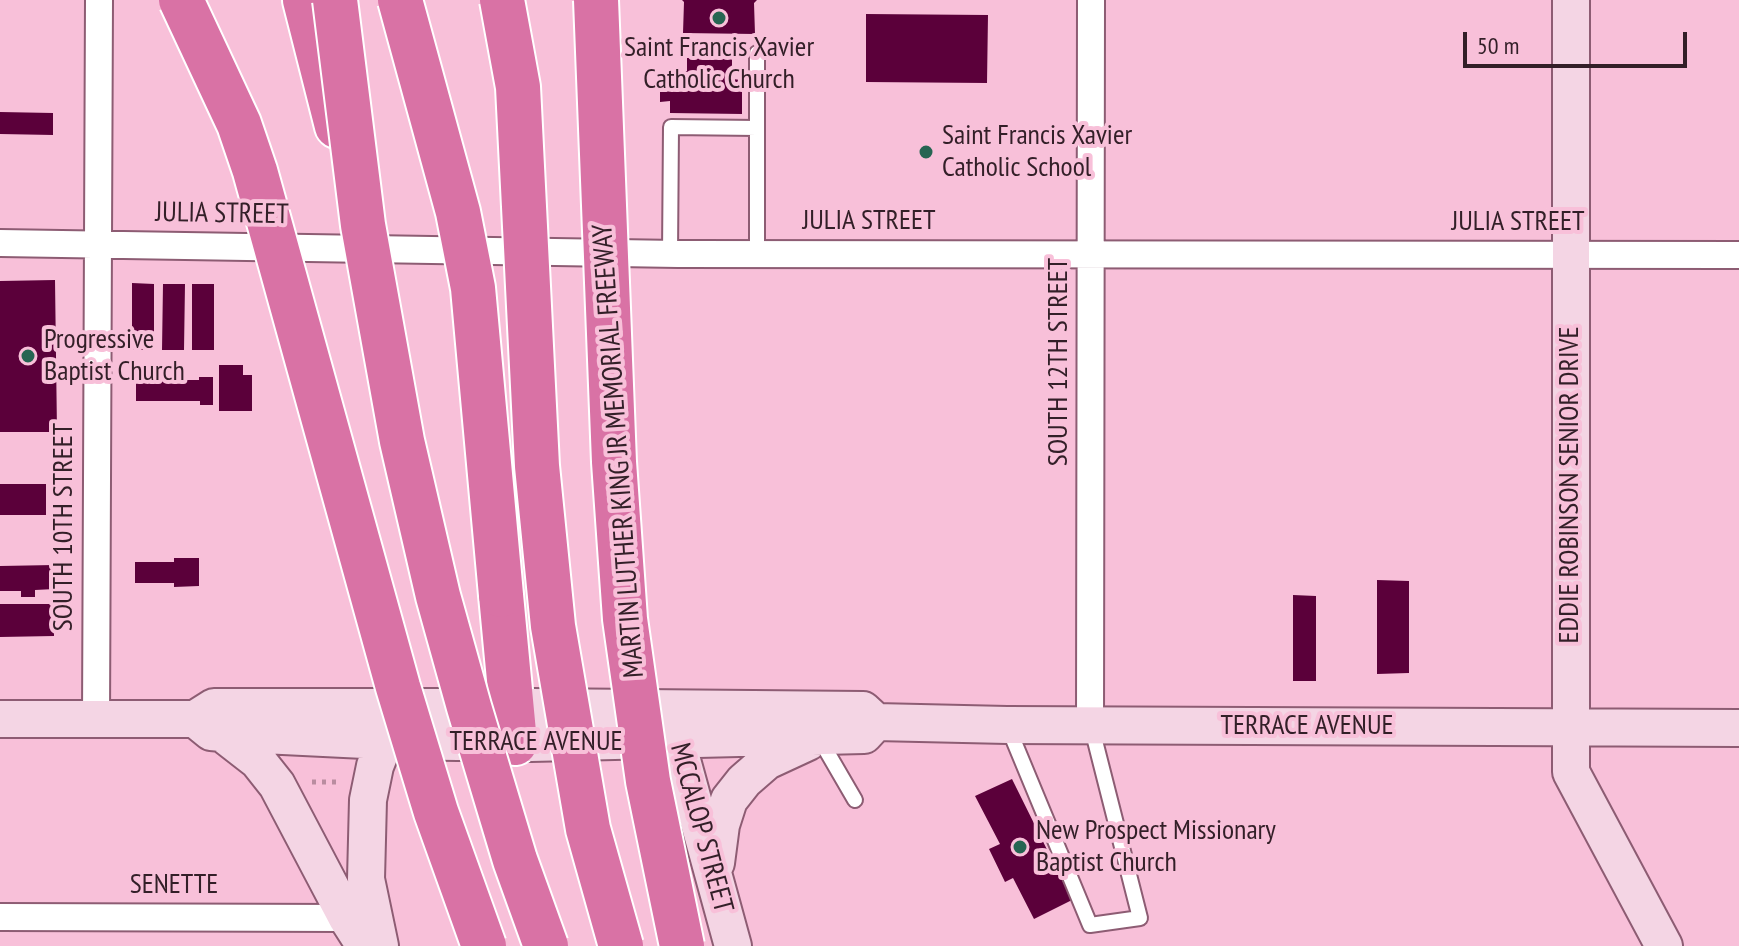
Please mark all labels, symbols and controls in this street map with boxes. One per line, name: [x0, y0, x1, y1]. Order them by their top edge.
marker: Saint Francis Xavier Catholic Church: [710, 9, 728, 27]
scale bar: [1467, 16, 1691, 66]
text: 50 m: [1477, 30, 1519, 61]
place label: Saint Francis Xavier Catholic Church: [624, 31, 814, 97]
place label: Saint Francis Xavier Catholic School: [942, 119, 1132, 185]
marker: Saint Francis Xavier Catholic School: [917, 143, 935, 161]
street label: JULIA STREET: [155, 196, 289, 232]
street label: JULIA STREET: [802, 204, 936, 238]
street label: JULIA STREET: [1451, 205, 1585, 239]
street label: MARTIN LUTHER KING JR MEMORIAL FREEWAY: [586, 223, 652, 679]
street label: SOUTH 12TH STREET: [1042, 258, 1076, 466]
place label: Progressive Baptist Church: [44, 323, 185, 389]
street label: EDDIE ROBINSON SENIOR DRIVE: [1553, 326, 1587, 644]
marker: Progressive Baptist Church: [19, 347, 37, 365]
street label: SOUTH 10TH STREET: [47, 423, 81, 631]
street label: TERRACE AVENUE: [1221, 709, 1393, 743]
street label: TERRACE AVENUE: [450, 725, 622, 759]
street label: MCCALOP STREET: [662, 740, 740, 916]
place label: New Prospect Missionary Baptist Church: [1036, 814, 1276, 880]
marker: New Prospect Missionary Baptist Church: [1011, 838, 1029, 856]
street label: SENETTE: [130, 868, 218, 902]

